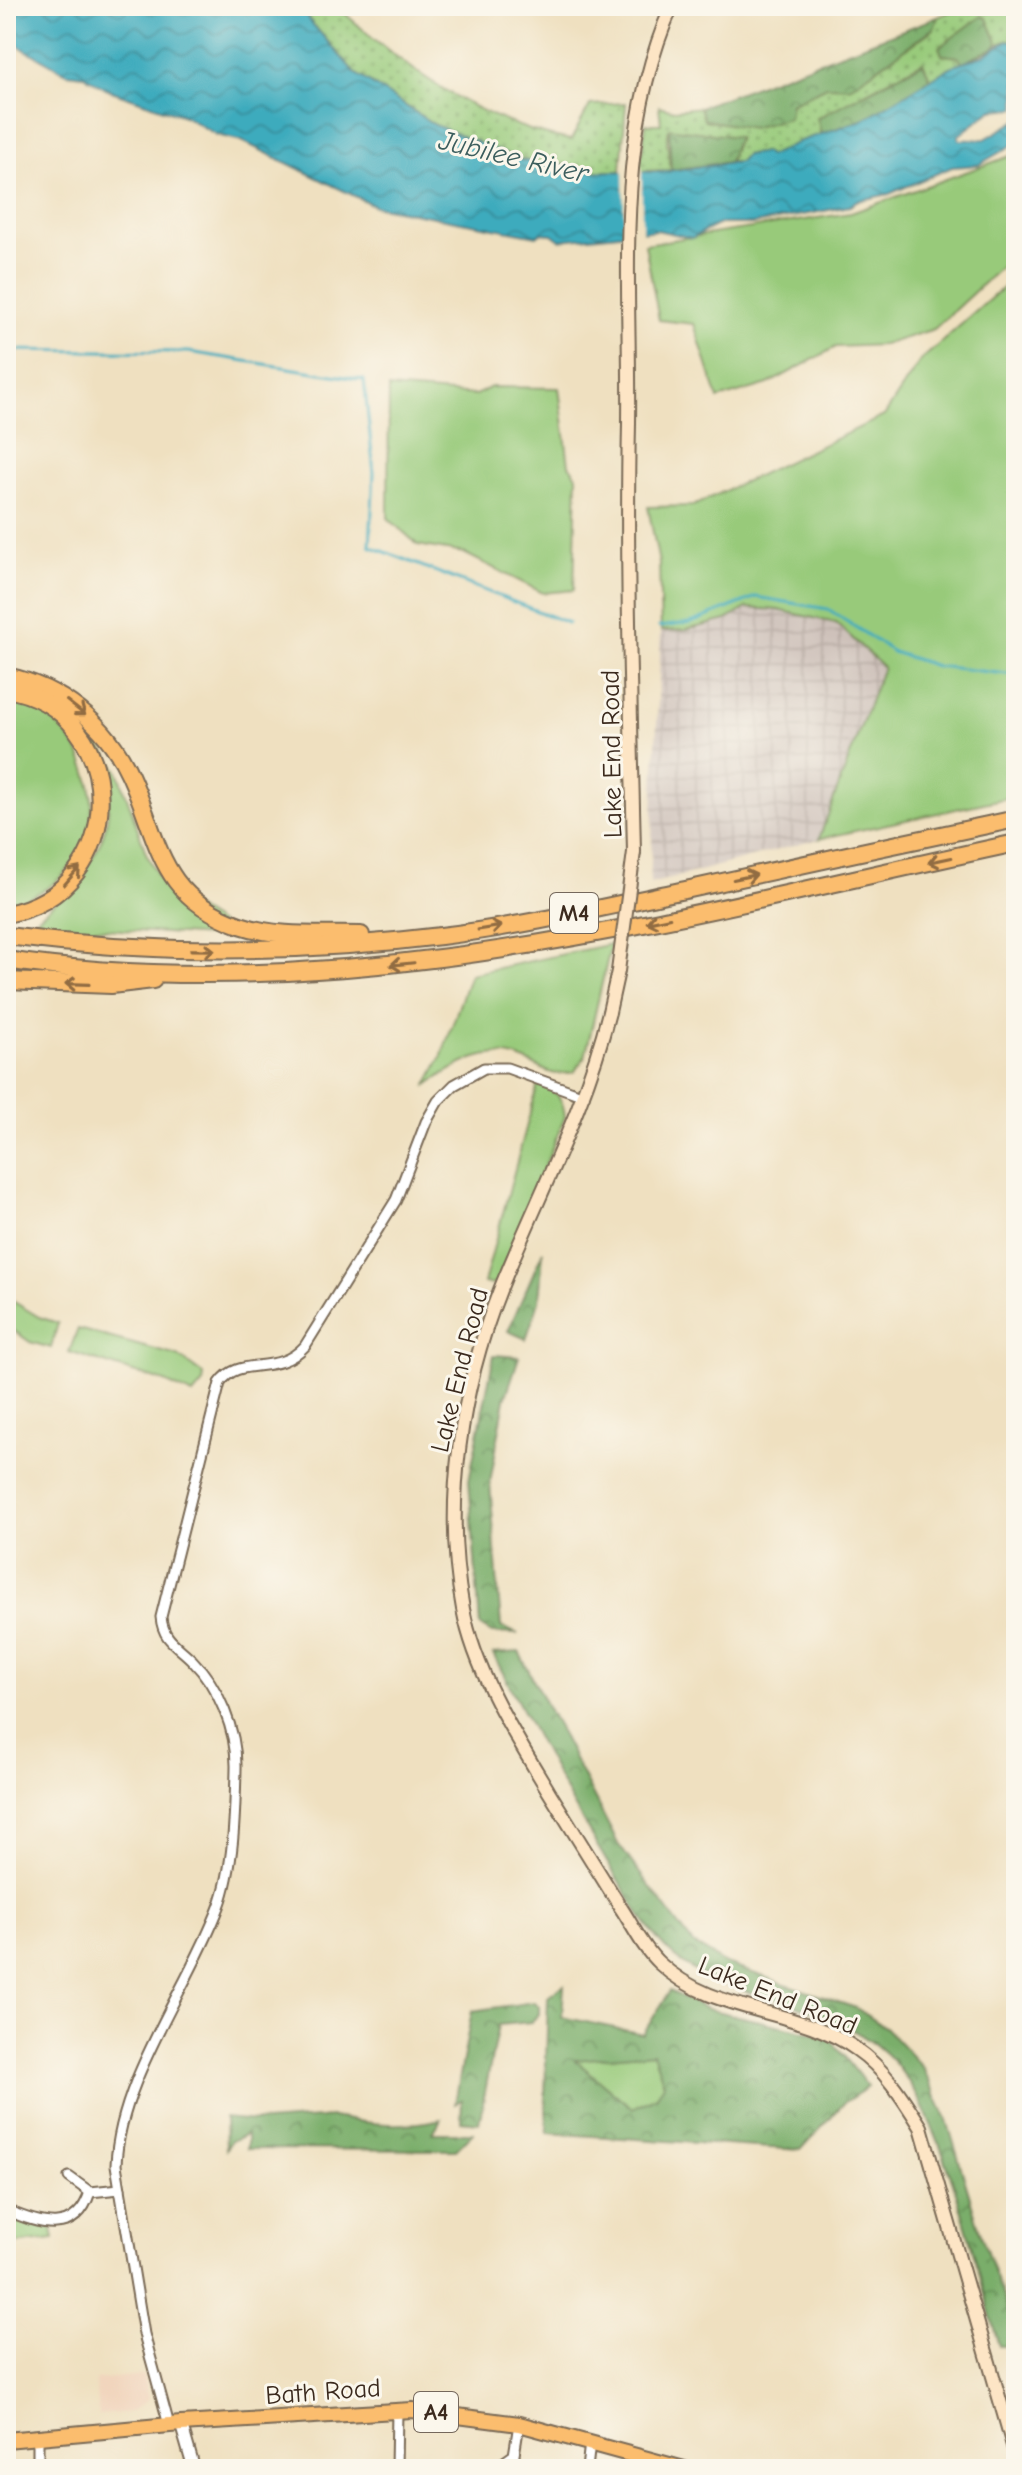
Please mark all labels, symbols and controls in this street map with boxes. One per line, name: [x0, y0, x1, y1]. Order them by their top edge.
water label: Jubilee River: [435, 124, 593, 190]
street label: Lake End Road: [596, 670, 628, 838]
one-way arrow: [65, 700, 86, 717]
one-way arrow: [927, 853, 953, 868]
one-way arrow: [63, 867, 81, 887]
one-way arrow: [732, 869, 757, 884]
road number: M4: [550, 893, 598, 933]
one-way arrow: [646, 913, 671, 928]
one-way arrow: [477, 920, 502, 935]
one-way arrow: [189, 942, 216, 957]
one-way arrow: [389, 957, 416, 972]
one-way arrow: [64, 976, 91, 991]
street label: Lake End Road: [425, 1285, 495, 1456]
street label: Lake End Road: [694, 1950, 861, 2041]
street label: Bath Road: [264, 2373, 382, 2411]
road number: A4: [414, 2392, 458, 2432]

